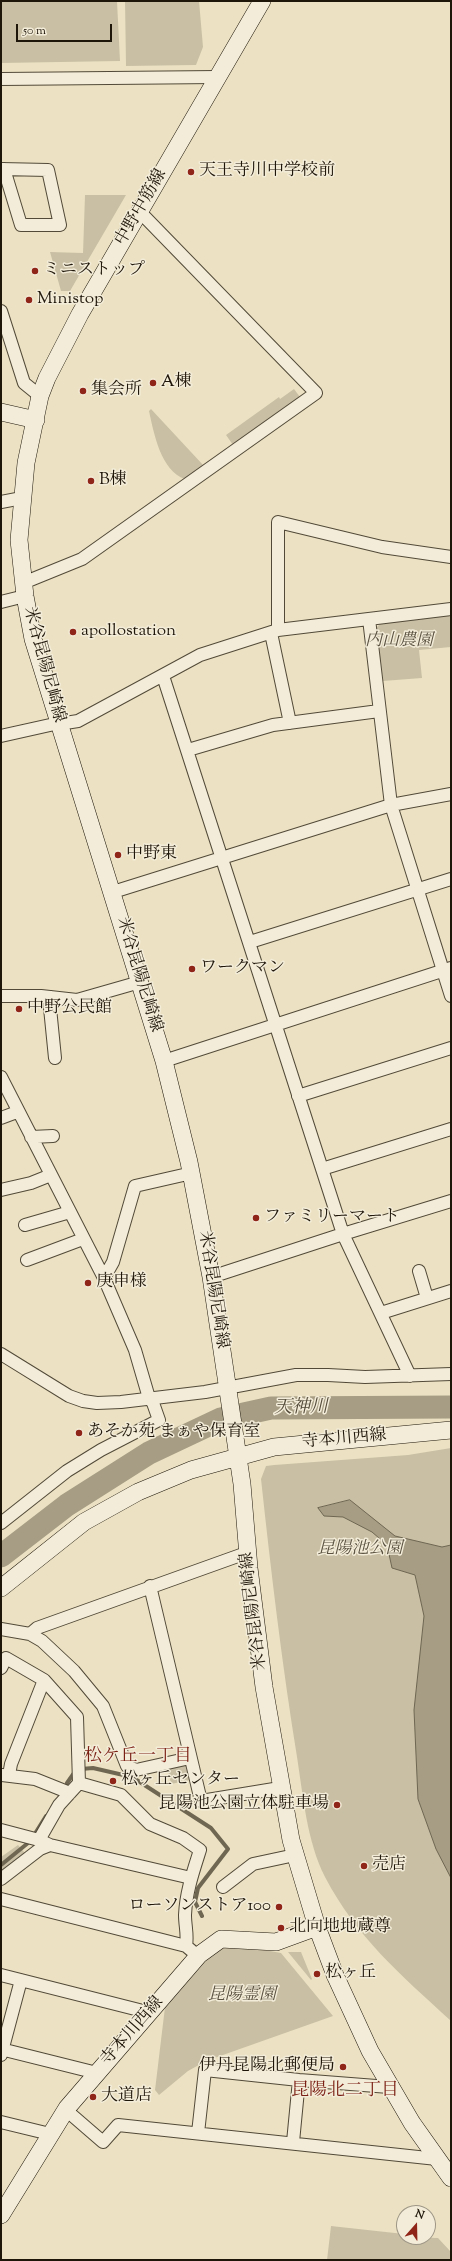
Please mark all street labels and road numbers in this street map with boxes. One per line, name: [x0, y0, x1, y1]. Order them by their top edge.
street label: 中野中筋線: [112, 166, 172, 250]
street label: 米谷昆陽尼崎線: [18, 605, 68, 725]
street label: 米谷昆陽尼崎線: [111, 915, 165, 1035]
street label: 米谷昆陽尼崎線: [193, 1230, 231, 1350]
street label: 寺本川西線: [301, 1426, 387, 1454]
street label: 米谷昆陽尼崎線: [238, 1551, 272, 1671]
street label: 寺本川西線: [97, 1993, 169, 2071]

